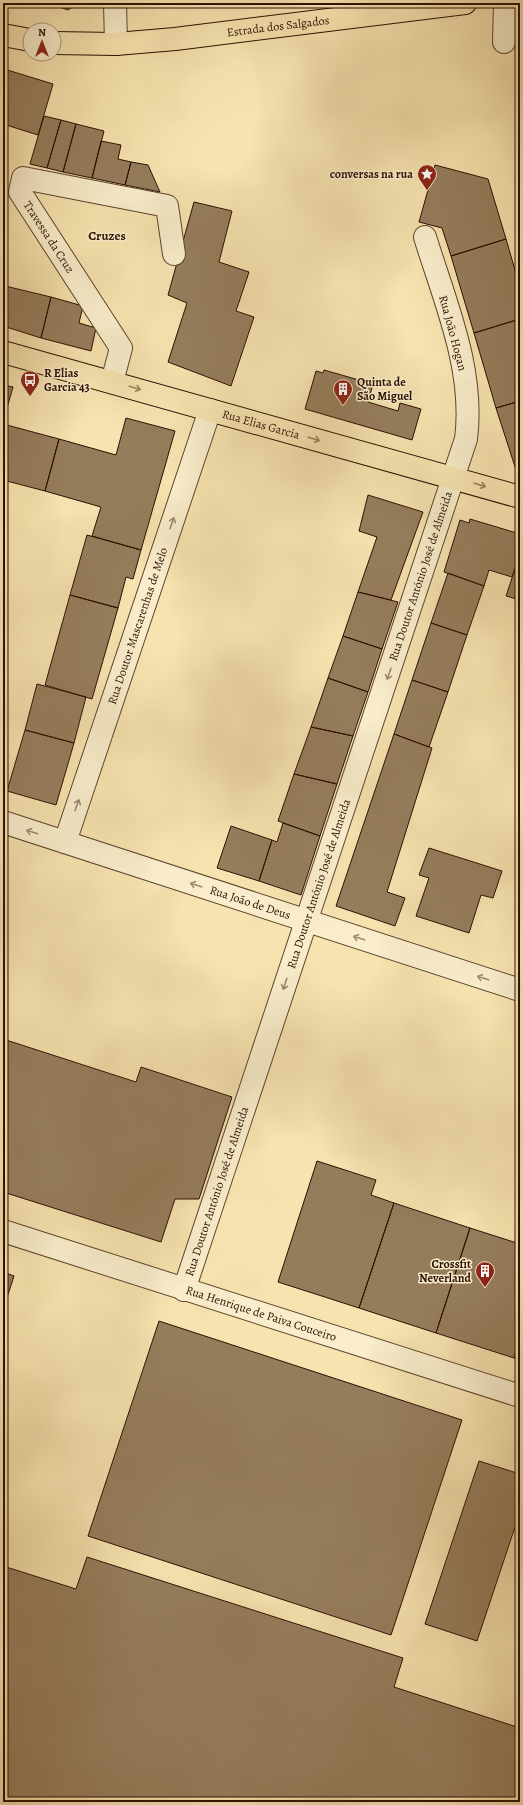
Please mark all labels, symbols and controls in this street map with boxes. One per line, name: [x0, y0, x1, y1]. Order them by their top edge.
street label: Estrada dos Salgados: [226, 12, 330, 41]
north arrow: [22, 22, 62, 62]
text: N: [38, 25, 46, 40]
place icon: conversas na rua: [416, 163, 438, 191]
place label: conversas na rua: [330, 166, 413, 182]
street label: Travessa da Cruz: [20, 198, 78, 276]
district label: Cruzes: [88, 227, 126, 244]
street label: Rua João Hogan: [435, 293, 471, 373]
place label: R Elias Garcia 43: [44, 365, 90, 395]
bus stop icon: R Elias Garcia 43: [19, 369, 41, 397]
place label: Quinta de São Miguel: [357, 374, 413, 404]
building icon: Quinta de São Miguel: [332, 378, 354, 406]
one-way arrow: [128, 385, 141, 392]
street label: Rua Elias Garcia: [220, 406, 302, 443]
one-way arrow: [307, 436, 320, 443]
one-way arrow: [473, 482, 486, 489]
street label: Rua Doutor António José de Almeida: [385, 489, 456, 663]
one-way arrow: [169, 517, 177, 529]
street label: Rua Doutor Mascarenhas de Melo: [104, 545, 171, 706]
one-way arrow: [384, 668, 392, 680]
street label: Rua Doutor António José de Almeida: [283, 796, 354, 971]
one-way arrow: [74, 800, 82, 812]
one-way arrow: [26, 827, 38, 835]
one-way arrow: [189, 881, 202, 888]
street label: Rua João de Deus: [208, 882, 293, 923]
one-way arrow: [353, 934, 365, 942]
one-way arrow: [477, 974, 490, 981]
one-way arrow: [281, 977, 289, 989]
street label: Rua Doutor António José de Almeida: [181, 1104, 252, 1278]
place label: Crossfit Neverland: [419, 1256, 472, 1286]
building icon: Crossfit Neverland: [474, 1260, 496, 1288]
street label: Rua Henrique de Paiva Couceiro: [184, 1282, 339, 1345]

